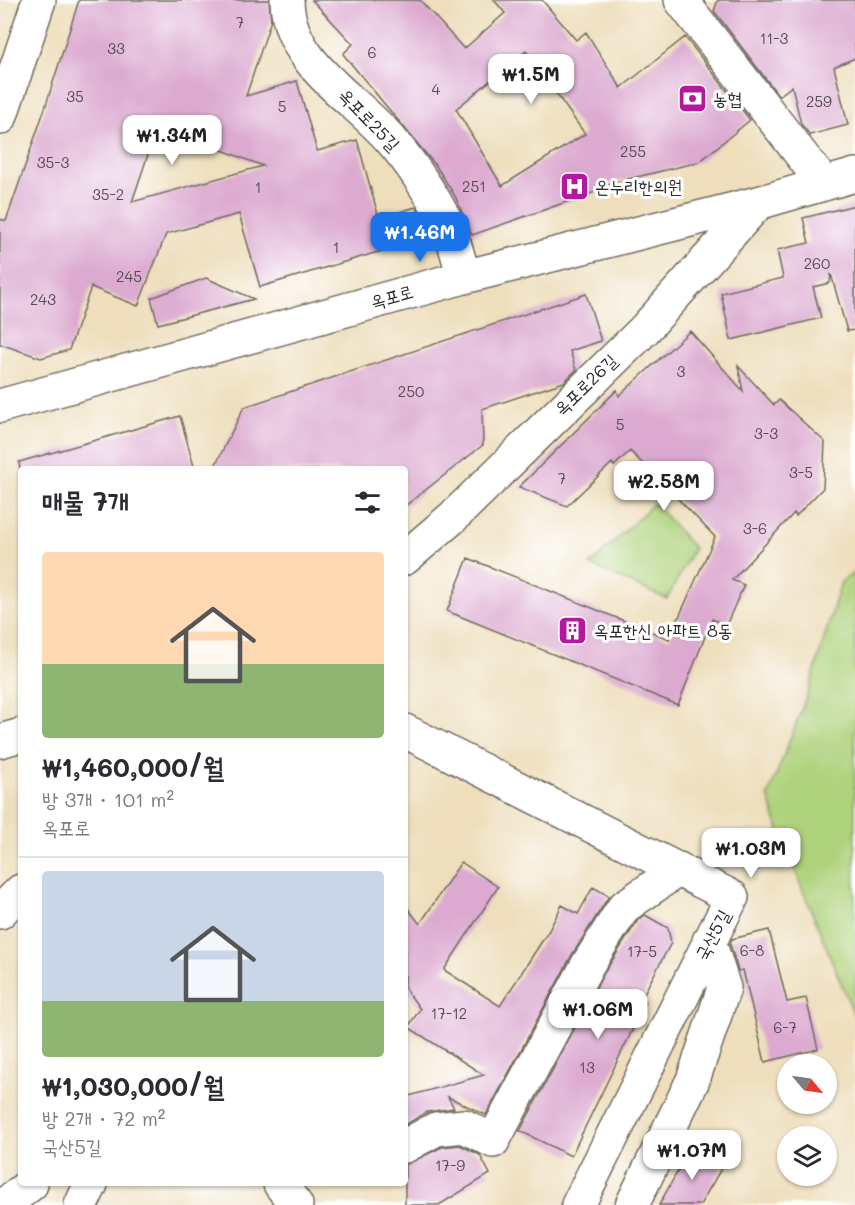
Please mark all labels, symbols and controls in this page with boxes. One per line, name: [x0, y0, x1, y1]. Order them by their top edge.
house number: 7: [236, 12, 244, 32]
house number: 11-3: [760, 28, 788, 48]
house number: 33: [107, 38, 125, 58]
house number: 6: [367, 42, 377, 62]
pin: ₩1.5M: [489, 54, 573, 105]
text: ₩1.5M: [502, 60, 560, 86]
house number: 4: [432, 79, 441, 99]
street label: 옥포로25길: [334, 83, 406, 156]
bank icon: 농협: [676, 83, 708, 115]
house number: 35: [66, 86, 84, 106]
place label: 농협: [713, 86, 742, 110]
house number: 259: [806, 91, 832, 111]
house number: 5: [278, 96, 286, 116]
pin: ₩1.34M: [123, 115, 221, 166]
text: ₩1.34M: [137, 121, 207, 147]
house number: 255: [620, 141, 646, 161]
house number: 35-3: [37, 152, 70, 172]
hospital icon: 온누리한의원: [558, 171, 590, 203]
place label: 온누리한의원: [595, 174, 682, 198]
house number: 251: [462, 176, 486, 196]
house number: 1: [255, 177, 261, 197]
house number: 35-2: [92, 184, 124, 204]
pin: ₩1.46M: [371, 212, 469, 263]
text: ₩1.46M: [385, 218, 455, 244]
house number: 1: [333, 237, 339, 257]
house number: 260: [804, 253, 830, 273]
house number: 245: [116, 266, 142, 286]
street label: 옥포로: [368, 279, 416, 314]
house number: 243: [30, 289, 56, 309]
street label: 옥포로26길: [549, 348, 622, 420]
house number: 3: [677, 361, 686, 381]
house number: 250: [398, 381, 424, 401]
house number: 5: [616, 414, 624, 434]
house number: 3-3: [754, 423, 778, 443]
pin: ₩2.58M: [615, 461, 713, 512]
house number: 3-5: [789, 462, 813, 482]
text: ₩2.58M: [628, 467, 700, 493]
house number: 7: [558, 468, 566, 488]
text: 매물 7개: [42, 484, 129, 518]
icon: filters: [351, 486, 384, 519]
house number: 3-6: [743, 518, 767, 538]
icon: home: [159, 591, 267, 699]
building icon: 옥포한신 아파트 8동: [557, 615, 589, 647]
place label: 옥포한신 아파트 8동: [594, 618, 732, 642]
text: ₩1,460,000/월: [42, 750, 224, 784]
text: 방 3개 · 101 m²: [42, 786, 174, 812]
text: 옥포로: [42, 814, 90, 840]
pin: ₩1.03M: [702, 828, 800, 879]
text: ₩1.03M: [716, 834, 786, 860]
street label: 국산5길: [689, 905, 736, 964]
icon: home: [159, 910, 267, 1018]
house number: 6-8: [740, 940, 764, 960]
house number: 17-5: [627, 941, 657, 961]
pin: ₩1.06M: [549, 989, 647, 1040]
text: ₩1.06M: [562, 995, 634, 1021]
house number: 17-12: [431, 1003, 467, 1023]
house number: 6-7: [773, 1017, 797, 1037]
north arrow: [777, 1054, 837, 1114]
map controls: [777, 1054, 837, 1186]
house number: 13: [579, 1057, 595, 1077]
text: ₩1,030,000/월: [42, 1069, 224, 1103]
text: 방 2개 · 72 m²: [42, 1105, 165, 1131]
button: layers: [777, 1126, 837, 1186]
pin: ₩1.07M: [643, 1130, 741, 1181]
text: 국산5길: [42, 1133, 102, 1159]
text: ₩1.07M: [657, 1136, 727, 1162]
house number: 17-9: [435, 1155, 465, 1175]

